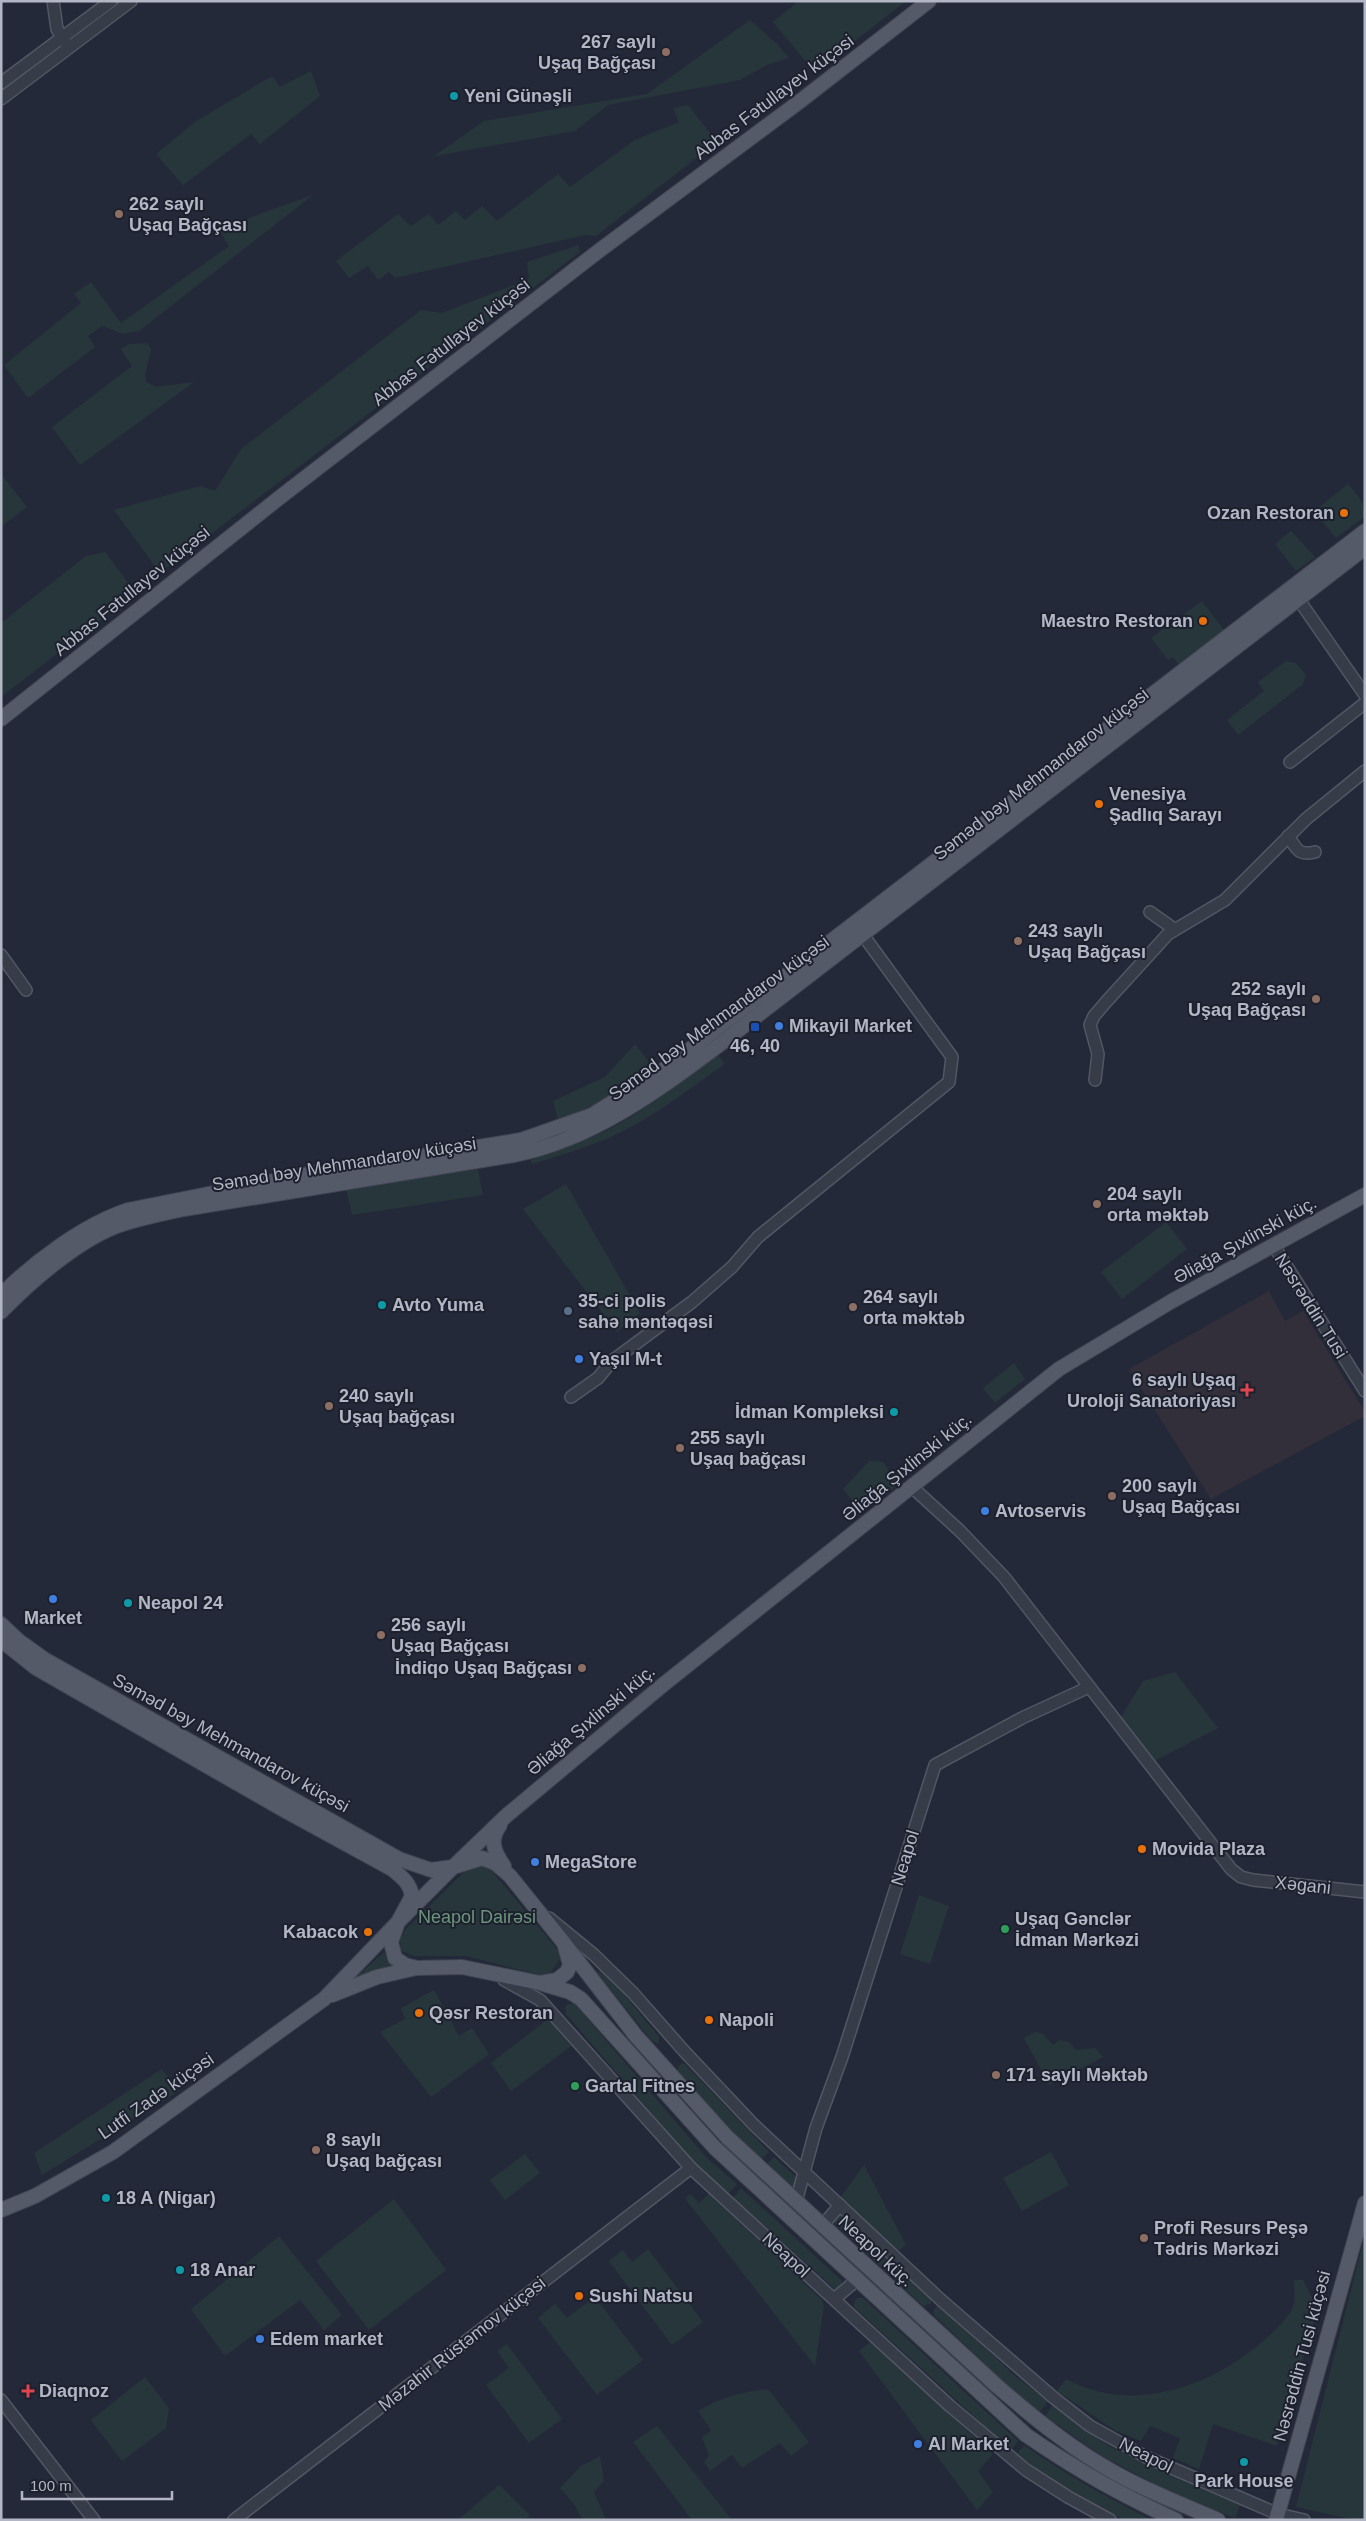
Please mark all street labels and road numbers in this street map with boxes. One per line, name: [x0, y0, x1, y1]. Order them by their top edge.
street label: Abbas Fətullayev küçəsi: [690, 31, 858, 163]
street label: Abbas Fətullayev küçəsi: [368, 274, 534, 410]
street label: Abbas Fətullayev küçəsi: [50, 522, 214, 660]
street label: Səməd bəy Mehmandarov küçəsi: [930, 684, 1152, 864]
street label: Səməd bəy Mehmandarov küçəsi: [605, 931, 833, 1105]
street label: Səməd bəy Mehmandarov küçəsi: [211, 1133, 477, 1195]
street label: Əliağa Şıxlinski küç.: [1170, 1192, 1320, 1288]
street label: Nəsrəddin Tusi: [1271, 1250, 1351, 1362]
street label: Əliağa Şıxlinski küç.: [838, 1409, 976, 1525]
street label: Əliağa Şıxlinski küç.: [523, 1661, 659, 1779]
street label: Səməd bəy Mehmandarov küçəsi: [109, 1669, 353, 1817]
street label: Neapol: [887, 1828, 923, 1888]
street label: Xəgani: [1274, 1872, 1332, 1898]
street label: Lutfi Zadə küçəsi: [95, 2049, 217, 2143]
street label: Neapol küç.: [834, 2211, 918, 2291]
street label: Neapol: [758, 2228, 814, 2282]
street label: Nəsrəddin Tusi küçəsi: [1270, 2268, 1334, 2444]
street label: Məzahir Rüstəmov küçəsi: [375, 2273, 549, 2415]
street label: Neapol: [1116, 2433, 1176, 2477]

